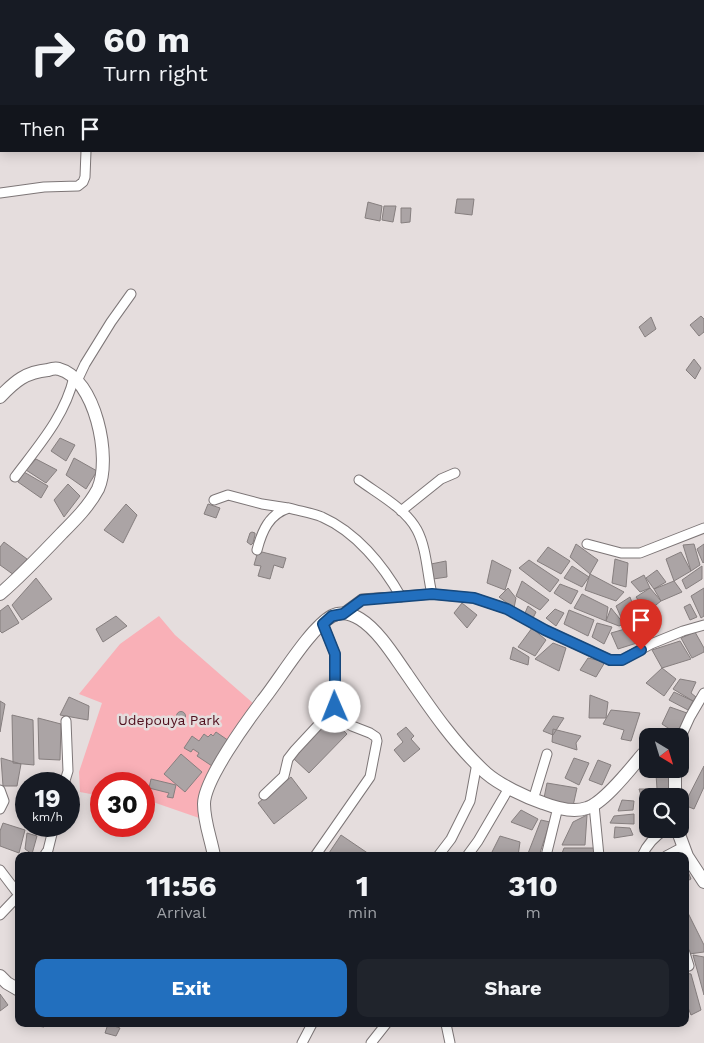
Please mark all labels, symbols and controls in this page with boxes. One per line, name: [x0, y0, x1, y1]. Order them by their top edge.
text: 60 m: [103, 19, 190, 61]
icon: right: [20, 20, 85, 85]
text: Turn right: [103, 61, 208, 86]
icon: arrive: [76, 115, 104, 143]
text: Then: [20, 118, 66, 141]
pin: [620, 599, 662, 650]
icon: arrive: [627, 606, 655, 634]
position arrow: [308, 680, 360, 732]
park label: Udepouya Park: [118, 712, 220, 728]
north arrow: [639, 728, 689, 778]
map controls: [639, 728, 689, 838]
speed limit sign: 30: [90, 772, 155, 837]
text: 19: [34, 784, 61, 813]
button: search: [639, 788, 689, 838]
text: km/h: [32, 810, 63, 824]
text: 11:56: [146, 868, 217, 903]
text: 1: [356, 868, 369, 903]
text: 310: [508, 868, 558, 903]
text: Arrival: [156, 903, 206, 922]
text: min: [348, 903, 377, 922]
text: m: [525, 903, 541, 922]
button: Exit: [35, 959, 347, 1017]
button: Share: [357, 959, 669, 1017]

